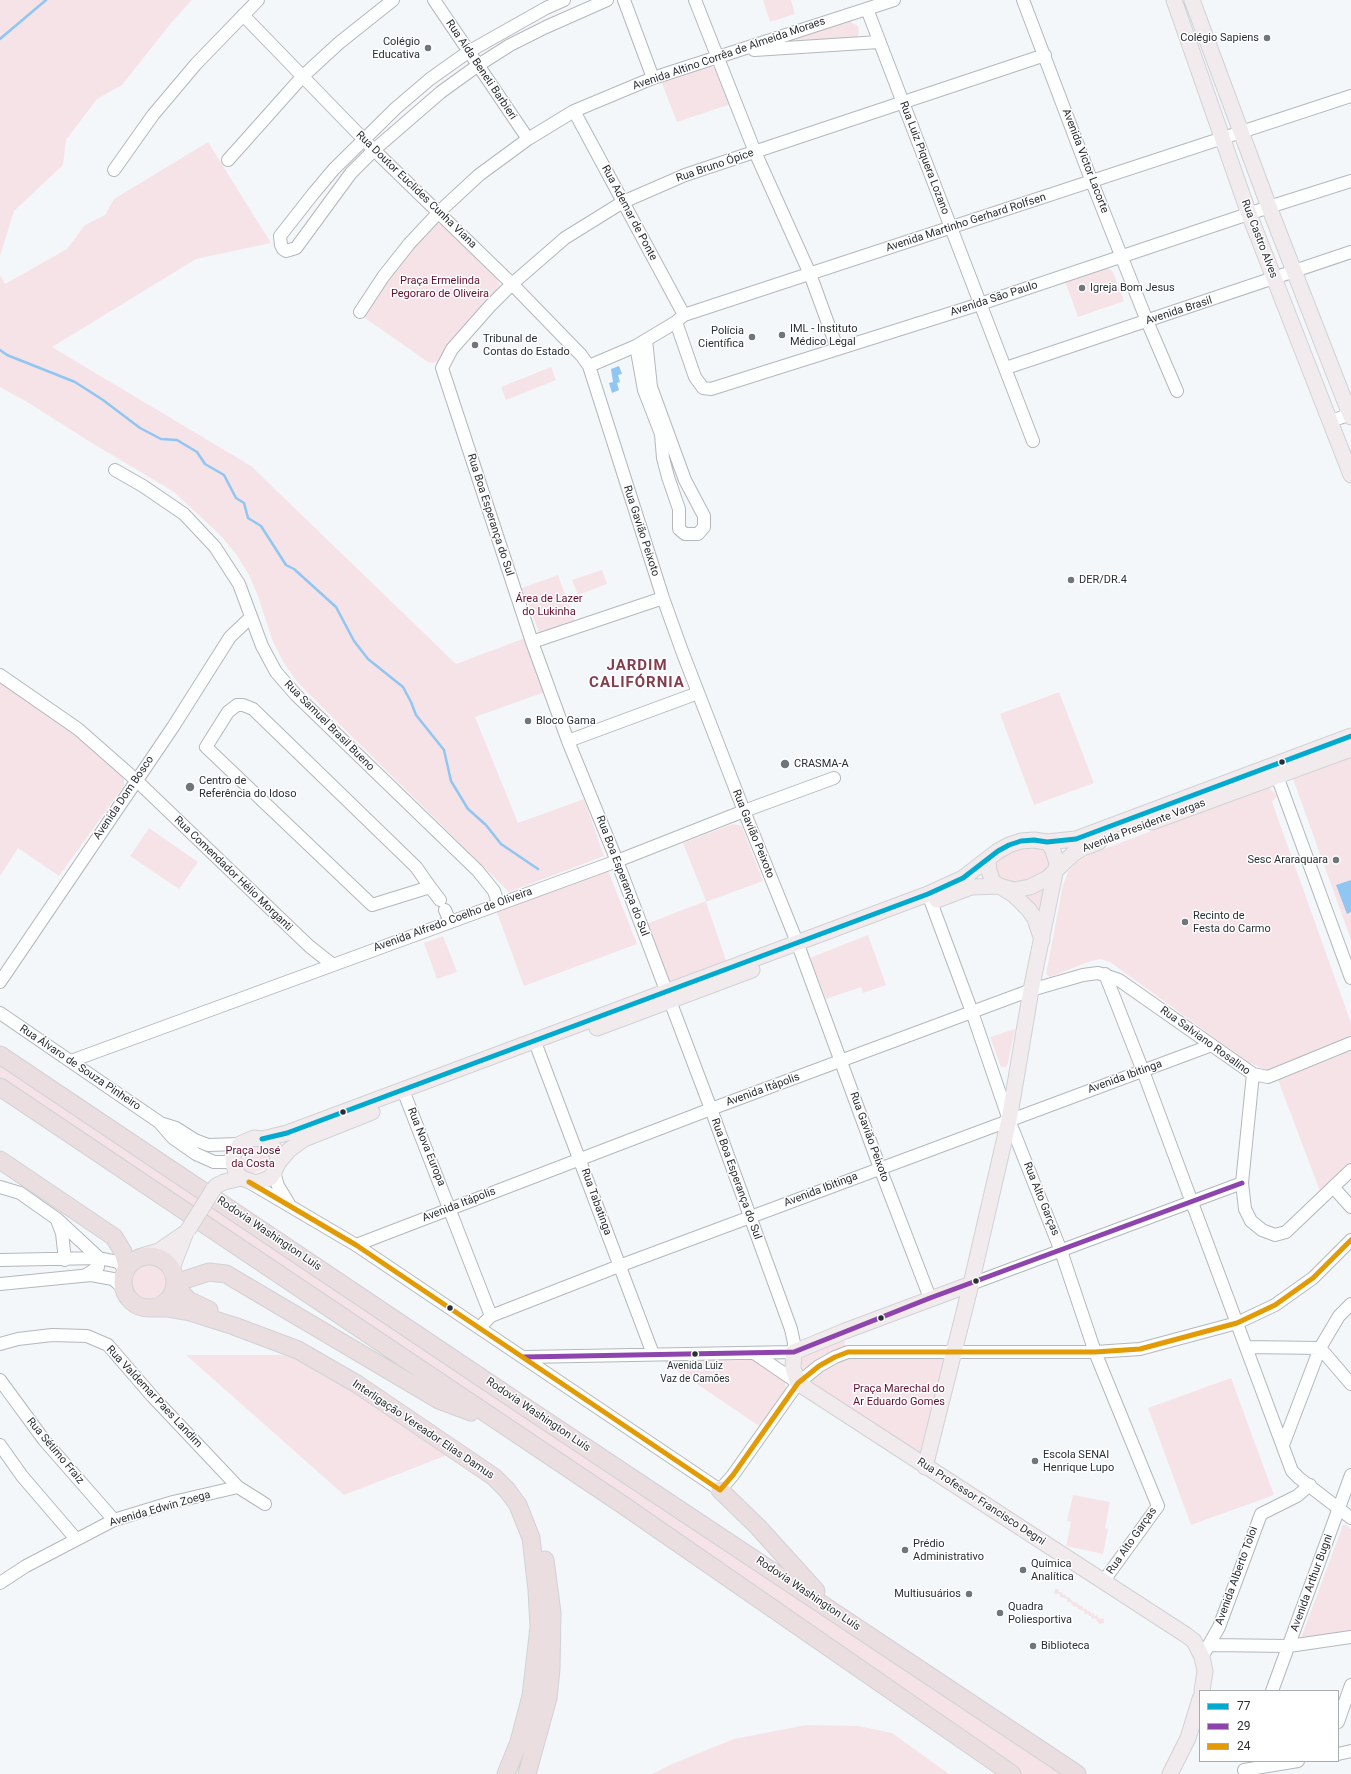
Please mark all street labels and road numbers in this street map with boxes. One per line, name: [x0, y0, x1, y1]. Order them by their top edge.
street label: Avenida Altino Corrêa de Almeida Moraes: [631, 15, 827, 93]
street label: Rua Aida Beneti Barbieri: [443, 18, 519, 122]
street label: Rua Luiz Piquera Lozano: [896, 100, 952, 216]
street label: Avenida Victor Lacorte: [1059, 107, 1111, 215]
street label: Rua Doutor Euclides Cunha Viana: [353, 129, 479, 251]
street label: Rua Bruno Ópice: [674, 147, 756, 185]
street label: Rua Ademar de Ponte: [598, 163, 660, 263]
street label: Avenida Martinho Gerhard Rolfsen: [884, 191, 1048, 255]
street label: Rua Castro Alves: [1238, 198, 1280, 280]
street label: Avenida São Paulo: [949, 279, 1039, 319]
street label: Avenida Brasil: [1144, 294, 1214, 328]
street label: Rua Boa Esperança do Sul: [464, 452, 516, 578]
street label: Rua Gavião Peixoto: [620, 484, 662, 578]
street label: Rua Samuel Brasil Bueno: [281, 678, 377, 774]
street label: Avenida Dom Bosco: [91, 754, 157, 842]
street label: Rua Gavião Peixoto: [729, 788, 777, 880]
street label: Avenida Presidente Vargas: [1081, 796, 1207, 856]
street label: Rua Comendador Hélio Morganti: [171, 814, 295, 934]
street label: Rua Boa Esperança do Sul: [593, 814, 651, 938]
street label: Avenida Alfredo Coelho de Oliveira: [372, 885, 534, 955]
street label: Rua Salviano Rosalino: [1157, 1004, 1253, 1078]
street label: Rua Álvaro de Souza Pinheiro: [17, 1022, 143, 1114]
street label: Avenida Ibitinga: [1086, 1057, 1164, 1097]
street label: Avenida Itápolis: [724, 1071, 802, 1109]
street label: Rua Gavião Peixoto: [847, 1090, 891, 1184]
street label: Rua Nova Europa: [404, 1106, 448, 1188]
street label: Rua Boa Esperança do Sul: [708, 1117, 764, 1241]
street label: Rua Alto Garças: [1020, 1160, 1062, 1238]
street label: Rua Tabatinga: [578, 1167, 614, 1237]
street label: Avenida Ibitinga: [782, 1170, 860, 1210]
street label: Avenida Itápolis: [420, 1185, 498, 1225]
street label: Rodovia Washington Luís: [214, 1194, 324, 1274]
street label: Rua Valdemar Paes Landim: [103, 1343, 205, 1451]
street label: Rodovia Washington Luís: [483, 1375, 593, 1455]
street label: Interligação Vereador Elias Damus: [350, 1378, 496, 1482]
street label: Rua Sétimo Fraiz: [23, 1415, 87, 1487]
street label: Rua Professor Francisco Degni: [914, 1456, 1048, 1548]
street label: Avenida Edwin Zoega: [108, 1488, 212, 1530]
street label: Rua Alto Garças: [1104, 1505, 1160, 1577]
street label: Avenida Alberto Toloi: [1213, 1525, 1261, 1627]
street label: Avenida Arthur Bugni: [1288, 1532, 1336, 1634]
street label: Rodovia Washington Luís: [753, 1554, 863, 1634]

